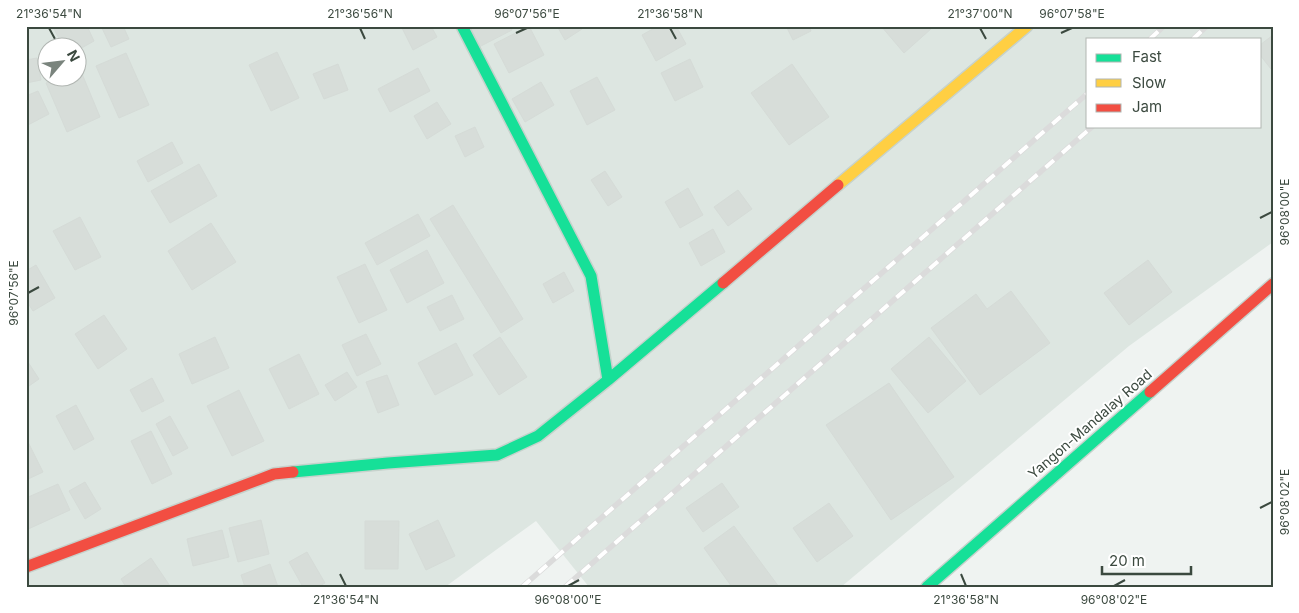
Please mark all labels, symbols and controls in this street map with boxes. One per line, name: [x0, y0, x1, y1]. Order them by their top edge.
text: 21°36'54"N: [16, 6, 82, 21]
text: 21°36'56"N: [327, 6, 393, 21]
text: 96°07'56"E: [494, 6, 560, 21]
text: 21°36'58"N: [637, 6, 703, 21]
text: 21°37'00"N: [947, 6, 1013, 21]
text: 96°07'58"E: [1039, 6, 1105, 21]
north arrow: [38, 38, 88, 88]
legend: [1086, 38, 1262, 128]
text: N: [64, 47, 84, 64]
text: Fast: [1132, 47, 1162, 66]
text: Slow: [1132, 73, 1166, 92]
text: Jam: [1132, 97, 1162, 116]
text: 96°08'00"E: [1277, 179, 1292, 245]
text: 96°07'56"E: [6, 260, 21, 326]
street label: Yangon-Mandalay Road: [1024, 365, 1155, 482]
text: 96°08'02"E: [1277, 469, 1292, 535]
scale bar: [1102, 543, 1190, 575]
text: 20 m: [1109, 551, 1145, 570]
text: 21°36'54"N: [313, 592, 379, 607]
text: 96°08'00"E: [535, 592, 601, 607]
text: 21°36'58"N: [933, 592, 999, 607]
text: 96°08'02"E: [1081, 592, 1147, 607]

